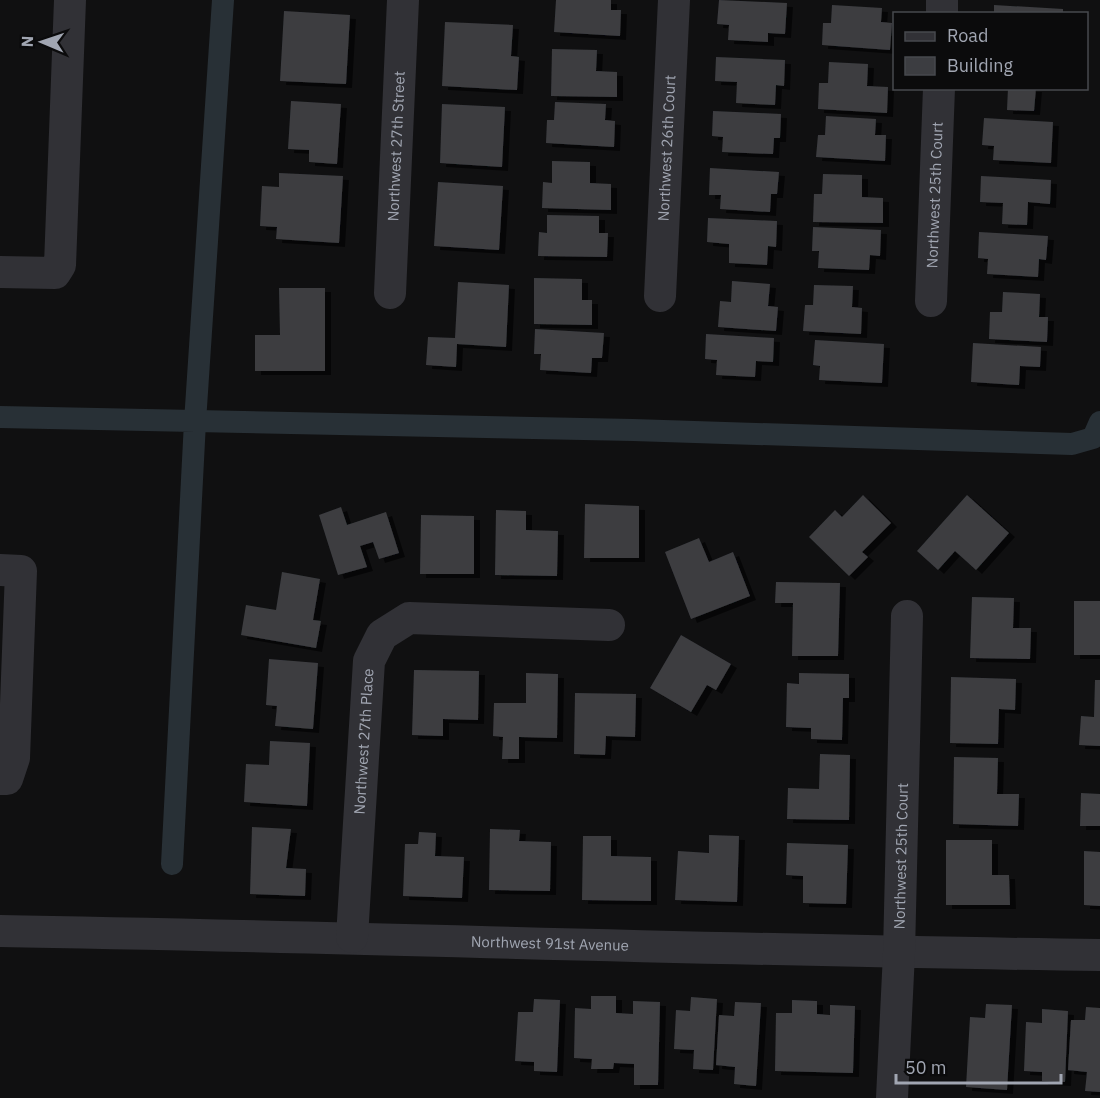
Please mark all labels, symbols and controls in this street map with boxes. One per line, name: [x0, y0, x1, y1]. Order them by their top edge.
north arrow: [12, 12, 72, 72]
legend: [893, 12, 1088, 90]
text: Road: [947, 24, 988, 47]
text: N: [17, 35, 37, 48]
text: Building: [947, 54, 1014, 77]
street label: Northwest 27th Street: [383, 70, 409, 222]
street label: Northwest 26th Court: [654, 75, 679, 222]
street label: Northwest 25th Court: [922, 121, 947, 269]
street label: Northwest 27th Place: [350, 668, 378, 815]
street label: Northwest 25th Court: [890, 783, 912, 930]
street label: Northwest 91st Avenue: [471, 932, 629, 955]
scale bar: [896, 1047, 1061, 1085]
text: 50 m: [905, 1056, 947, 1079]

